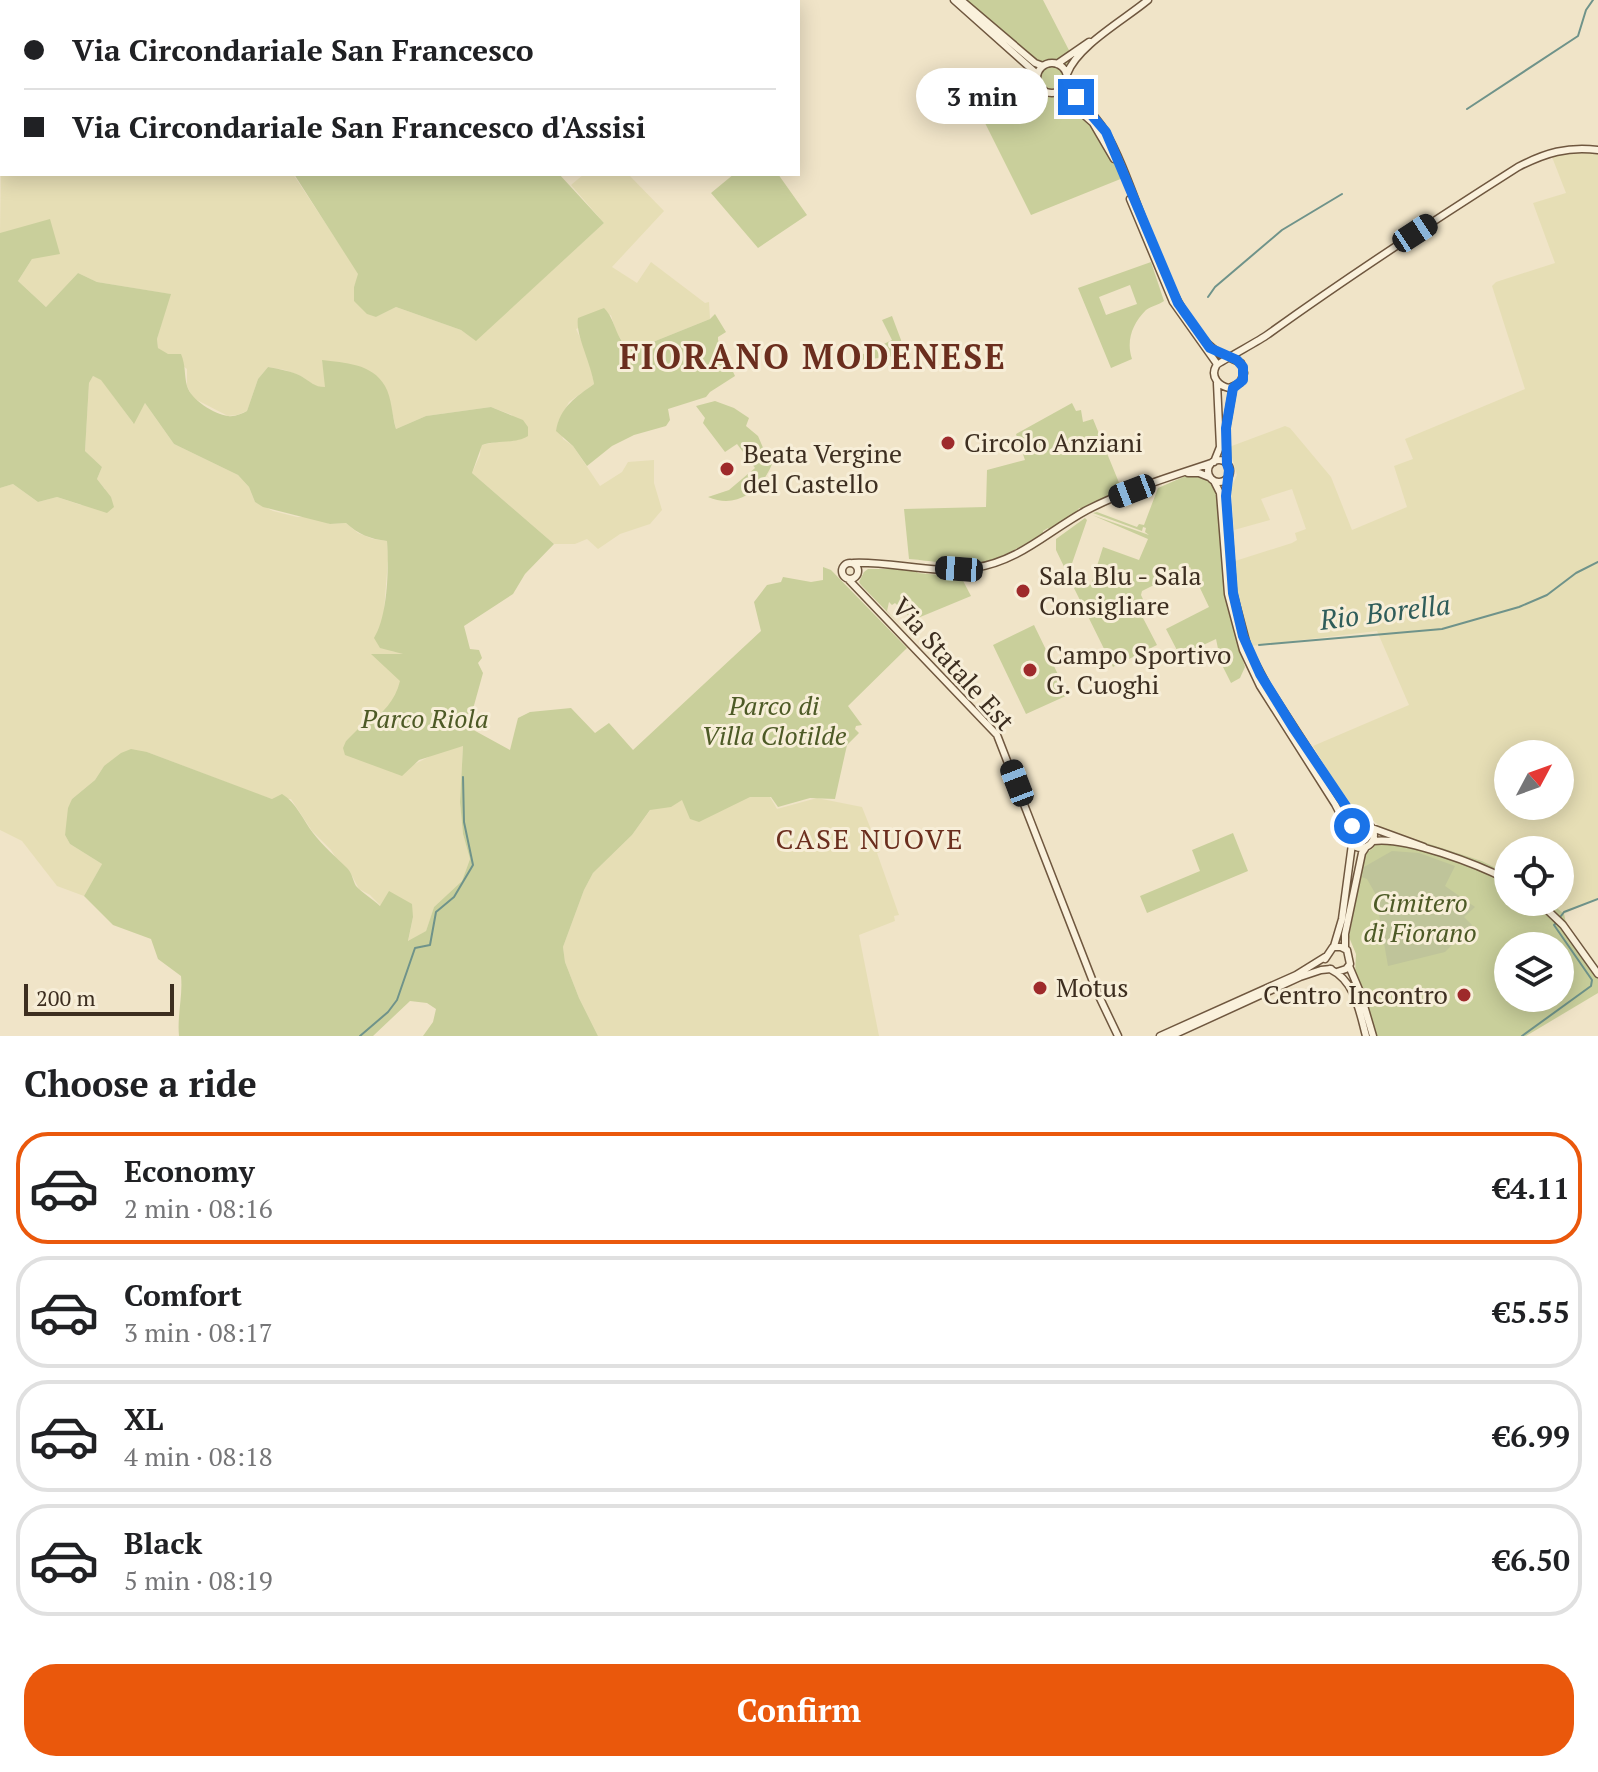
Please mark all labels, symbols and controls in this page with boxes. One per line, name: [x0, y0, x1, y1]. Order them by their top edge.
text: Via Circondariale San Francesco: [72, 30, 534, 70]
callout: 3 min: [916, 69, 1048, 125]
text: 3 min: [946, 79, 1018, 113]
route end: [1058, 79, 1094, 115]
text: Via Circondariale San Francesco d'Assisi: [72, 107, 646, 147]
car: [1388, 210, 1442, 256]
district label: FIORANO MODENESE: [619, 334, 1007, 379]
place label: Circolo Anziani: [964, 425, 1143, 459]
marker: Circolo Anziani: [939, 434, 957, 452]
place label: Beata Vergine del Castello: [743, 436, 902, 500]
marker: Beata Vergine del Castello: [718, 460, 736, 478]
car: [1105, 471, 1159, 511]
car: [934, 555, 984, 583]
place label: Sala Blu - Sala Consigliare: [1039, 558, 1202, 622]
marker: Sala Blu - Sala Consigliare: [1014, 582, 1032, 600]
water label: Rio Borella: [1316, 585, 1452, 638]
street label: Via Statale Est: [885, 590, 1023, 737]
place label: Campo Sportivo G. Cuoghi: [1046, 637, 1231, 701]
marker: Campo Sportivo G. Cuoghi: [1021, 661, 1039, 679]
park label: Parco di Villa Clotilde: [701, 688, 847, 752]
park label: Parco Riola: [360, 701, 489, 735]
north arrow: [1494, 740, 1574, 820]
map controls: [1494, 740, 1574, 1012]
car: [997, 756, 1037, 810]
route start: [1334, 808, 1370, 844]
district label: CASE NUOVE: [776, 820, 964, 857]
button: locate: [1494, 836, 1574, 916]
park label: Cimitero di Fiorano: [1363, 885, 1477, 949]
button: layers: [1494, 932, 1574, 1012]
place label: Motus: [1056, 970, 1128, 1004]
place label: Centro Incontro: [1263, 977, 1448, 1011]
marker: Motus: [1031, 979, 1049, 997]
scale bar: [24, 980, 174, 1016]
text: 200 m: [36, 983, 96, 1012]
marker: Centro Incontro: [1455, 986, 1473, 1004]
text: Choose a ride: [24, 1060, 257, 1107]
text: Economy: [124, 1151, 255, 1191]
icon: car: [28, 1152, 100, 1224]
text: €4.11: [1493, 1168, 1570, 1208]
text: 2 min · 08:16: [124, 1191, 273, 1225]
text: Comfort: [124, 1275, 242, 1315]
icon: car: [28, 1276, 100, 1348]
text: €5.55: [1493, 1292, 1570, 1332]
text: 3 min · 08:17: [124, 1315, 273, 1349]
text: XL: [124, 1399, 163, 1439]
icon: car: [28, 1400, 100, 1472]
text: €6.99: [1493, 1416, 1570, 1456]
text: 4 min · 08:18: [124, 1439, 273, 1473]
text: Black: [124, 1523, 202, 1563]
icon: car: [28, 1524, 100, 1596]
text: €6.50: [1493, 1540, 1570, 1580]
text: 5 min · 08:19: [124, 1563, 273, 1597]
button: Confirm: [24, 1664, 1574, 1756]

